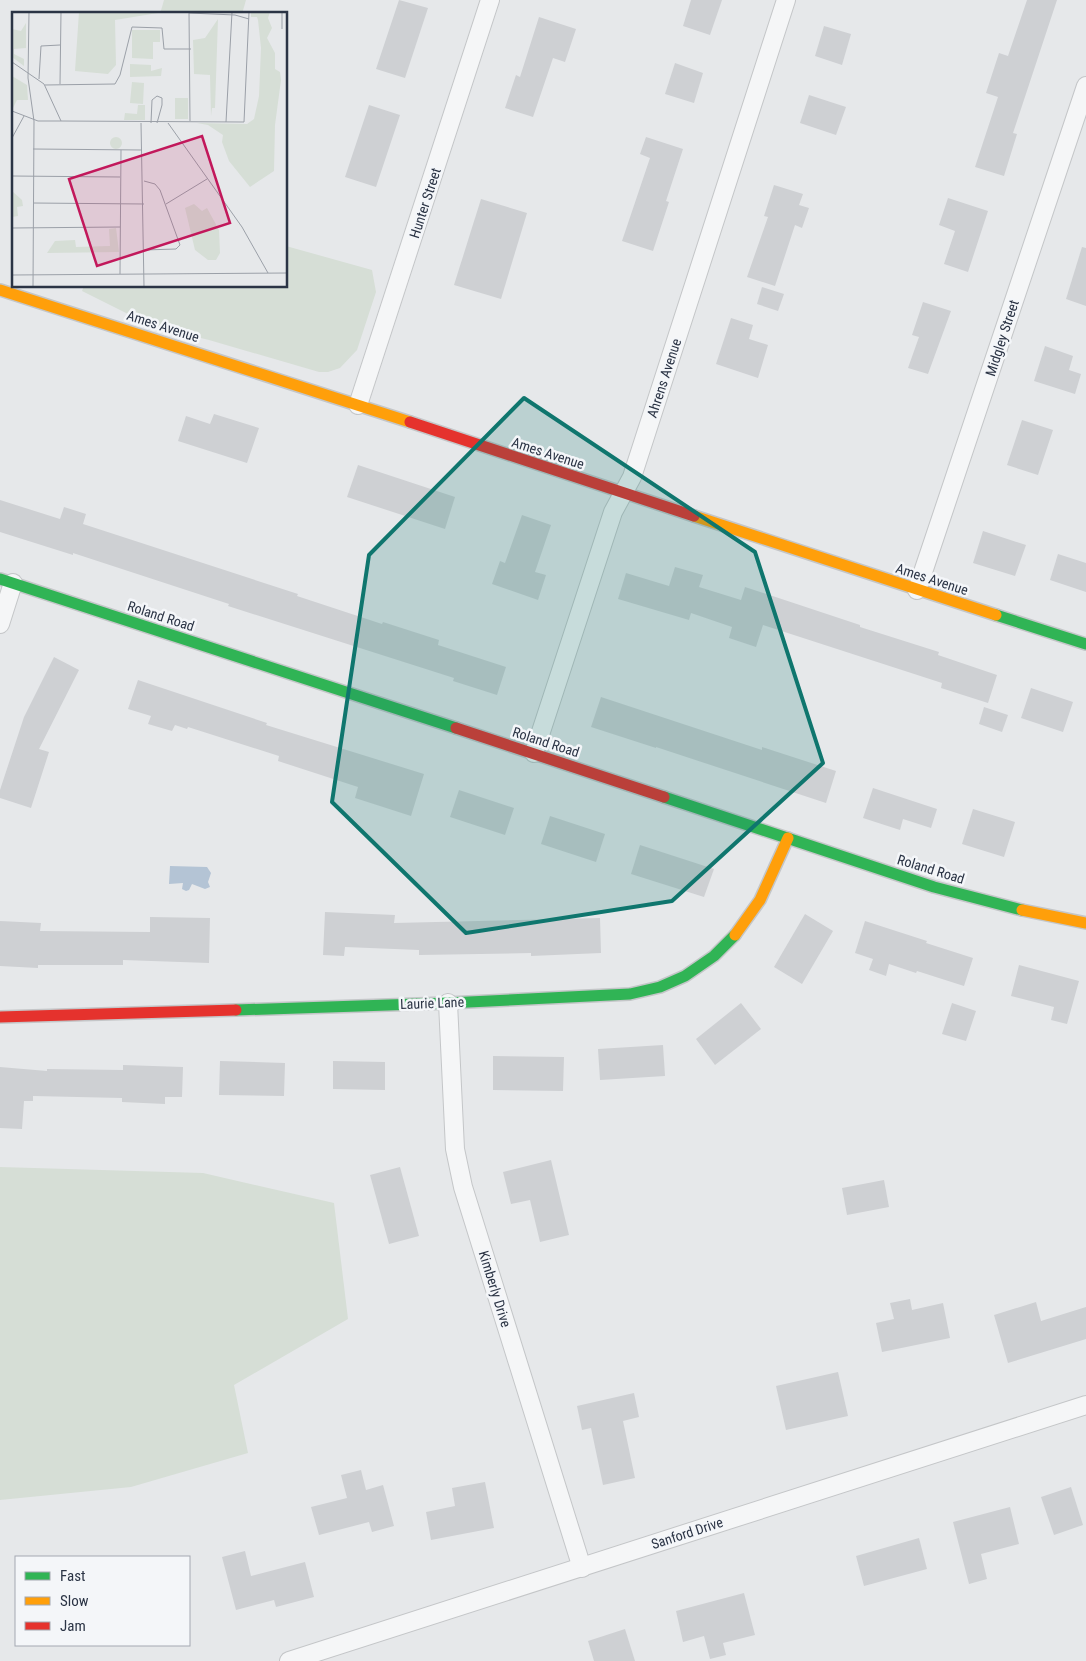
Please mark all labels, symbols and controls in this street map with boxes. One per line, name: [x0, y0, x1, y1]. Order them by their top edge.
inset map: [12, 12, 288, 288]
street label: Hunter Street: [406, 166, 444, 240]
street label: Midgley Street: [982, 298, 1022, 378]
street label: Ames Avenue: [125, 307, 202, 345]
street label: Ahrens Avenue: [644, 336, 684, 420]
street label: Ames Avenue: [510, 434, 587, 472]
street label: Ames Avenue: [894, 560, 971, 598]
street label: Roland Road: [126, 598, 196, 634]
street label: Roland Road: [511, 724, 581, 760]
street label: Roland Road: [895, 851, 967, 887]
street label: Laurie Lane: [400, 994, 465, 1012]
street label: Kimberly Drive: [476, 1249, 514, 1330]
street label: Sanford Drive: [649, 1514, 725, 1552]
legend: [15, 1556, 190, 1646]
text: Fast: [60, 1567, 85, 1585]
text: Slow: [60, 1592, 89, 1610]
text: Jam: [60, 1617, 86, 1635]

